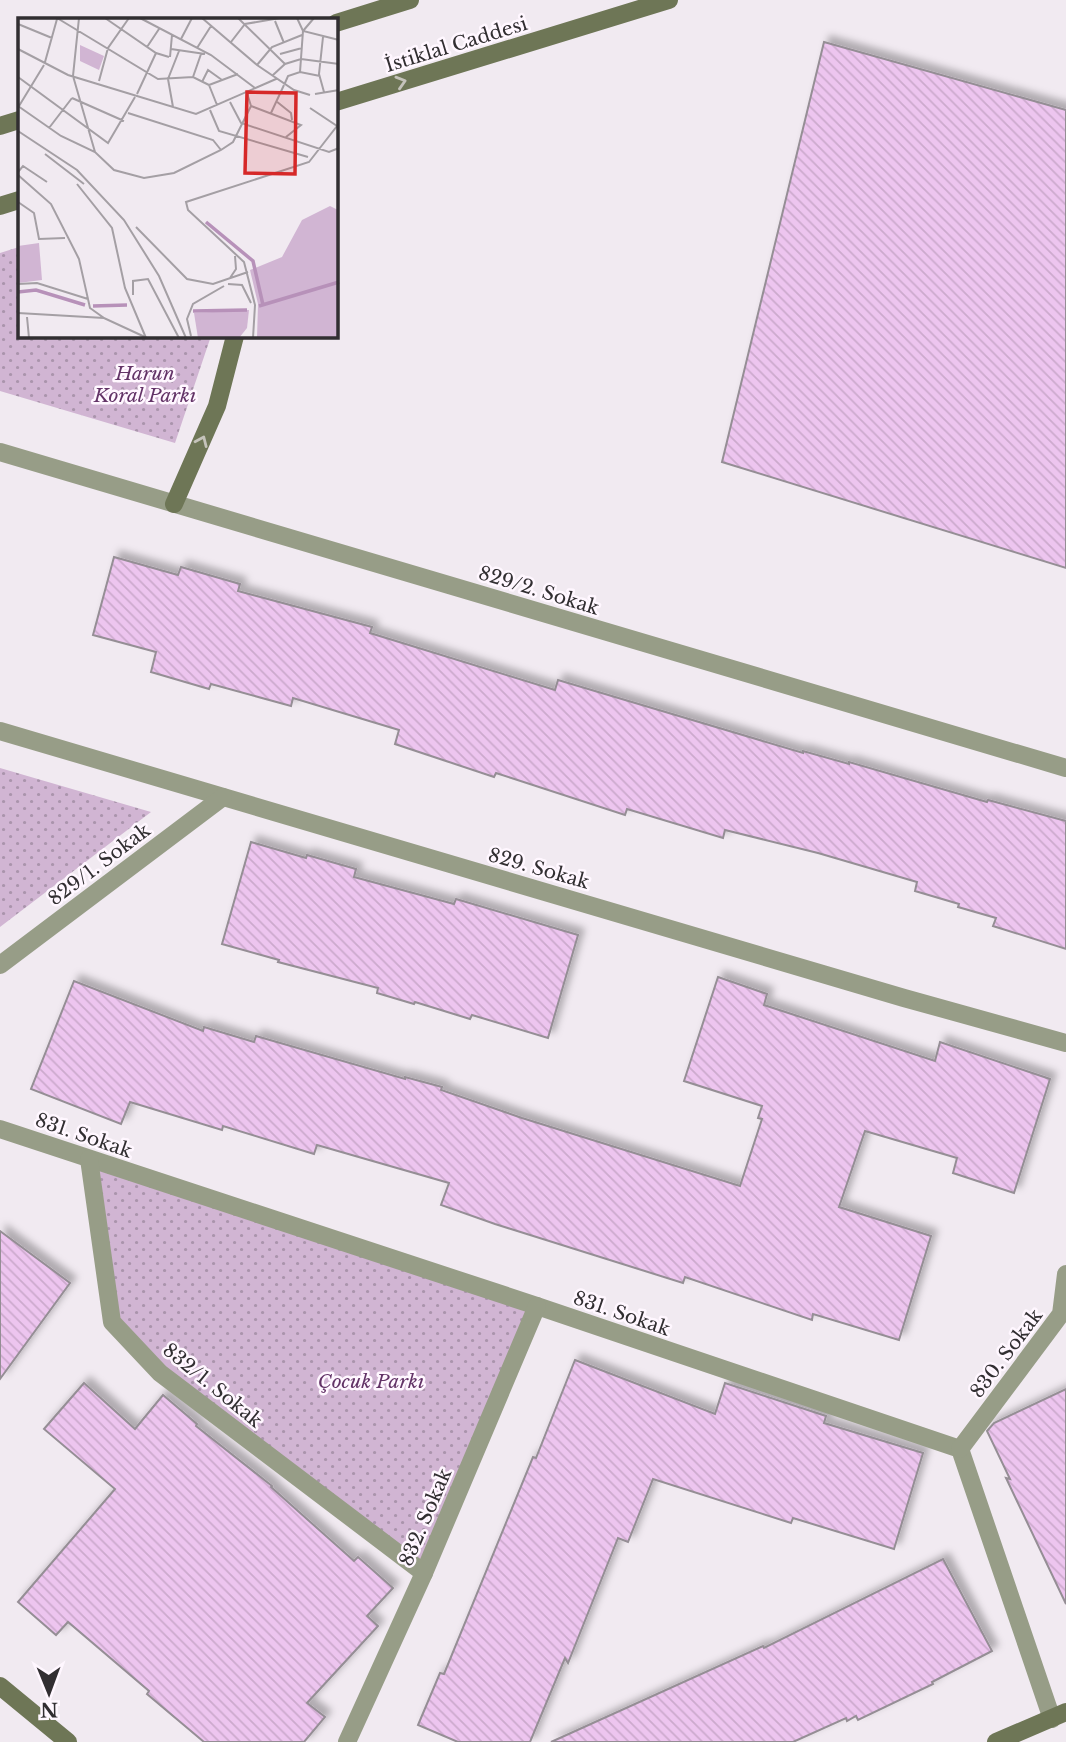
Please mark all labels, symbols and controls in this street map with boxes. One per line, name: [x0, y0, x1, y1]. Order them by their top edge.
street label: İstiklal Caddesi: [382, 12, 531, 77]
inset map: [18, 18, 338, 338]
one-way arrow: [395, 76, 407, 91]
park label: Harun Koral Parkı: [93, 362, 196, 407]
one-way arrow: [193, 436, 207, 448]
street label: 829/2. Sokak: [476, 561, 602, 620]
street label: 829/1. Sokak: [44, 818, 155, 910]
street label: 829. Sokak: [486, 843, 592, 894]
street label: 831. Sokak: [32, 1108, 136, 1163]
street label: 831. Sokak: [570, 1286, 674, 1341]
street label: 830. Sokak: [965, 1304, 1048, 1402]
street label: 832/1. Sokak: [158, 1338, 267, 1433]
park label: Çocuk Parkı: [318, 1370, 424, 1393]
street label: 832. Sokak: [395, 1465, 456, 1570]
north arrow: [14, 1658, 84, 1728]
text: N: [40, 1698, 58, 1721]

